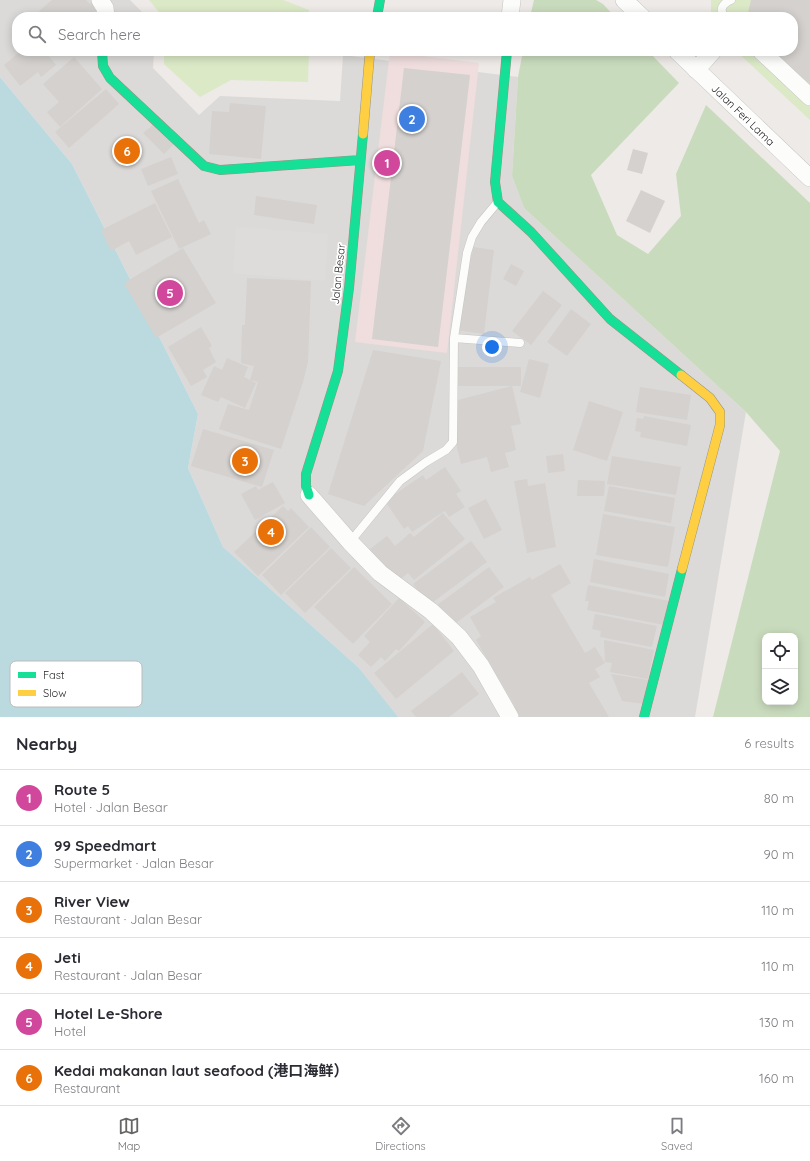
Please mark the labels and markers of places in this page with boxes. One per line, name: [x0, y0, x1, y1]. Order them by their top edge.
pin: 2: [399, 104, 425, 134]
pin: 6: [114, 136, 140, 166]
pin: 1: [374, 148, 400, 178]
pin: 5: [157, 278, 183, 308]
pin: 3: [232, 446, 258, 476]
pin: 4: [258, 517, 284, 547]

